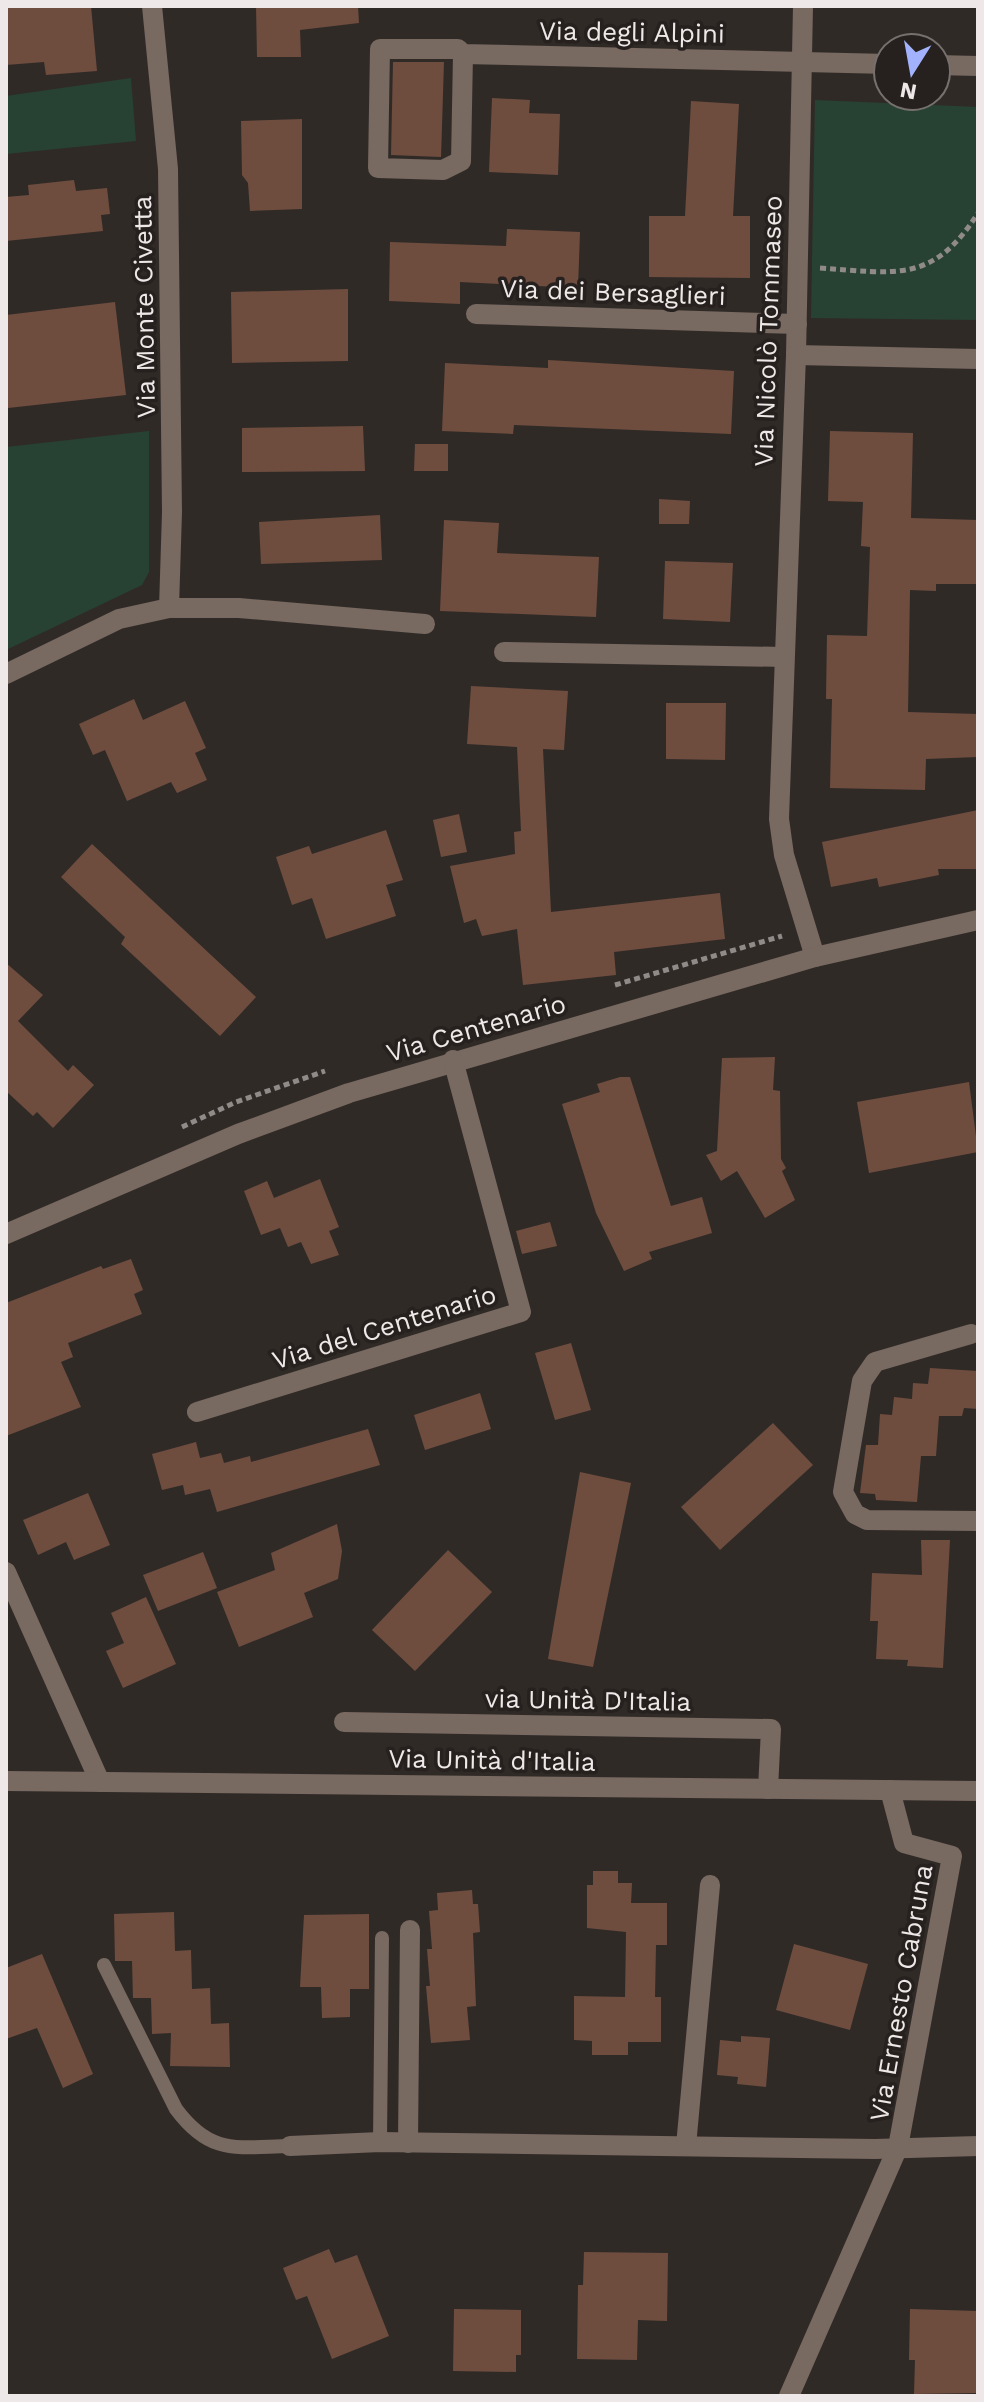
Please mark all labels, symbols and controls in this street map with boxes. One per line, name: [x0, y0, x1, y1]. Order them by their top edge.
street label: Via degli Alpini: [539, 15, 725, 49]
north arrow: [872, 32, 952, 112]
text: N: [898, 77, 919, 105]
street label: Via Monte Civetta: [127, 195, 161, 419]
street label: Via Nicolò Tommaseo: [748, 195, 788, 467]
street label: Via dei Bersaglieri: [500, 273, 726, 311]
street label: Via Centenario: [383, 988, 569, 1068]
street label: Via del Centenario: [268, 1279, 500, 1375]
street label: via Unità D'Italia: [485, 1683, 692, 1717]
street label: Via Unità d'Italia: [388, 1743, 596, 1777]
street label: Via Ernesto Cabruna: [864, 1862, 938, 2124]

